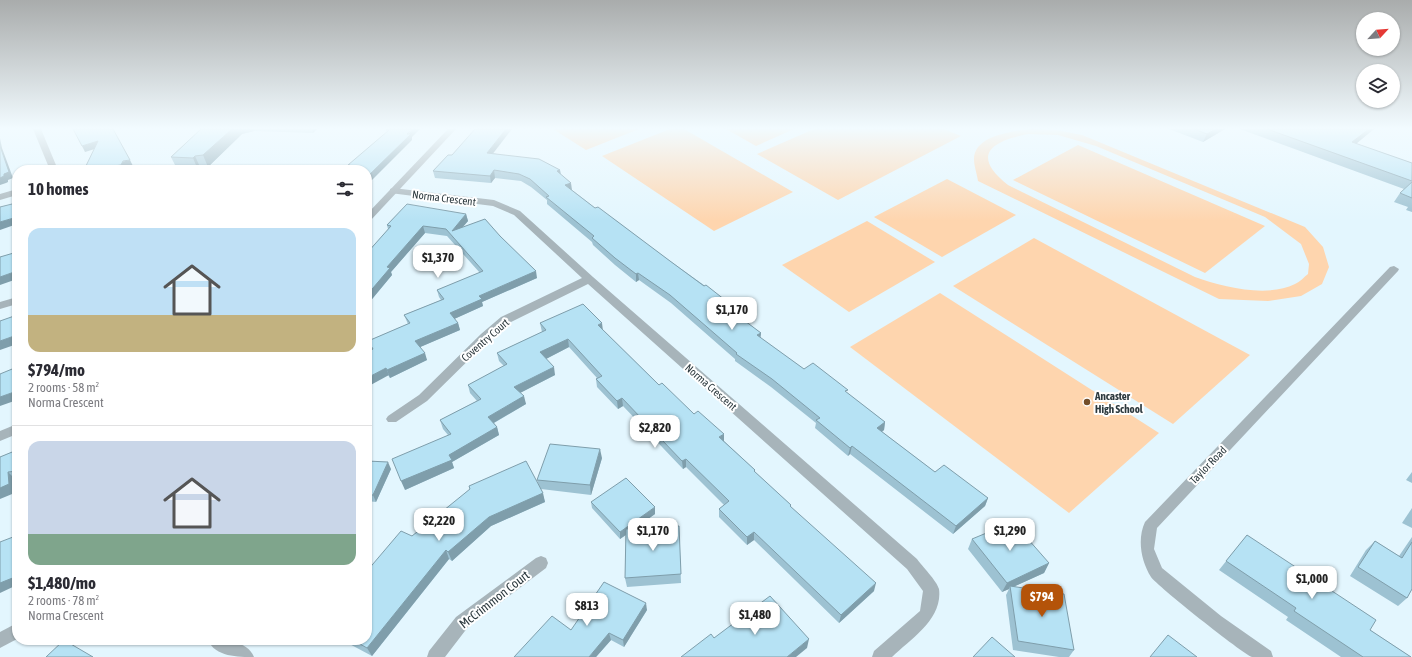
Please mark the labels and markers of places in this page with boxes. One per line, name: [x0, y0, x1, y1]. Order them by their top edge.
pin: $1,370: [405, 245, 471, 279]
pin: $1,170: [699, 297, 765, 331]
place label: Ancaster High School: [1094, 390, 1144, 415]
marker: Ancaster High School: [1082, 397, 1092, 407]
pin: $2,820: [622, 415, 688, 449]
pin: $2,220: [406, 508, 472, 542]
pin: $1,170: [620, 518, 686, 552]
pin: $1,290: [977, 518, 1043, 552]
pin: $1,000: [1279, 566, 1345, 600]
pin: $794: [1018, 584, 1066, 618]
pin: $813: [563, 593, 611, 627]
pin: $1,480: [722, 602, 788, 636]

